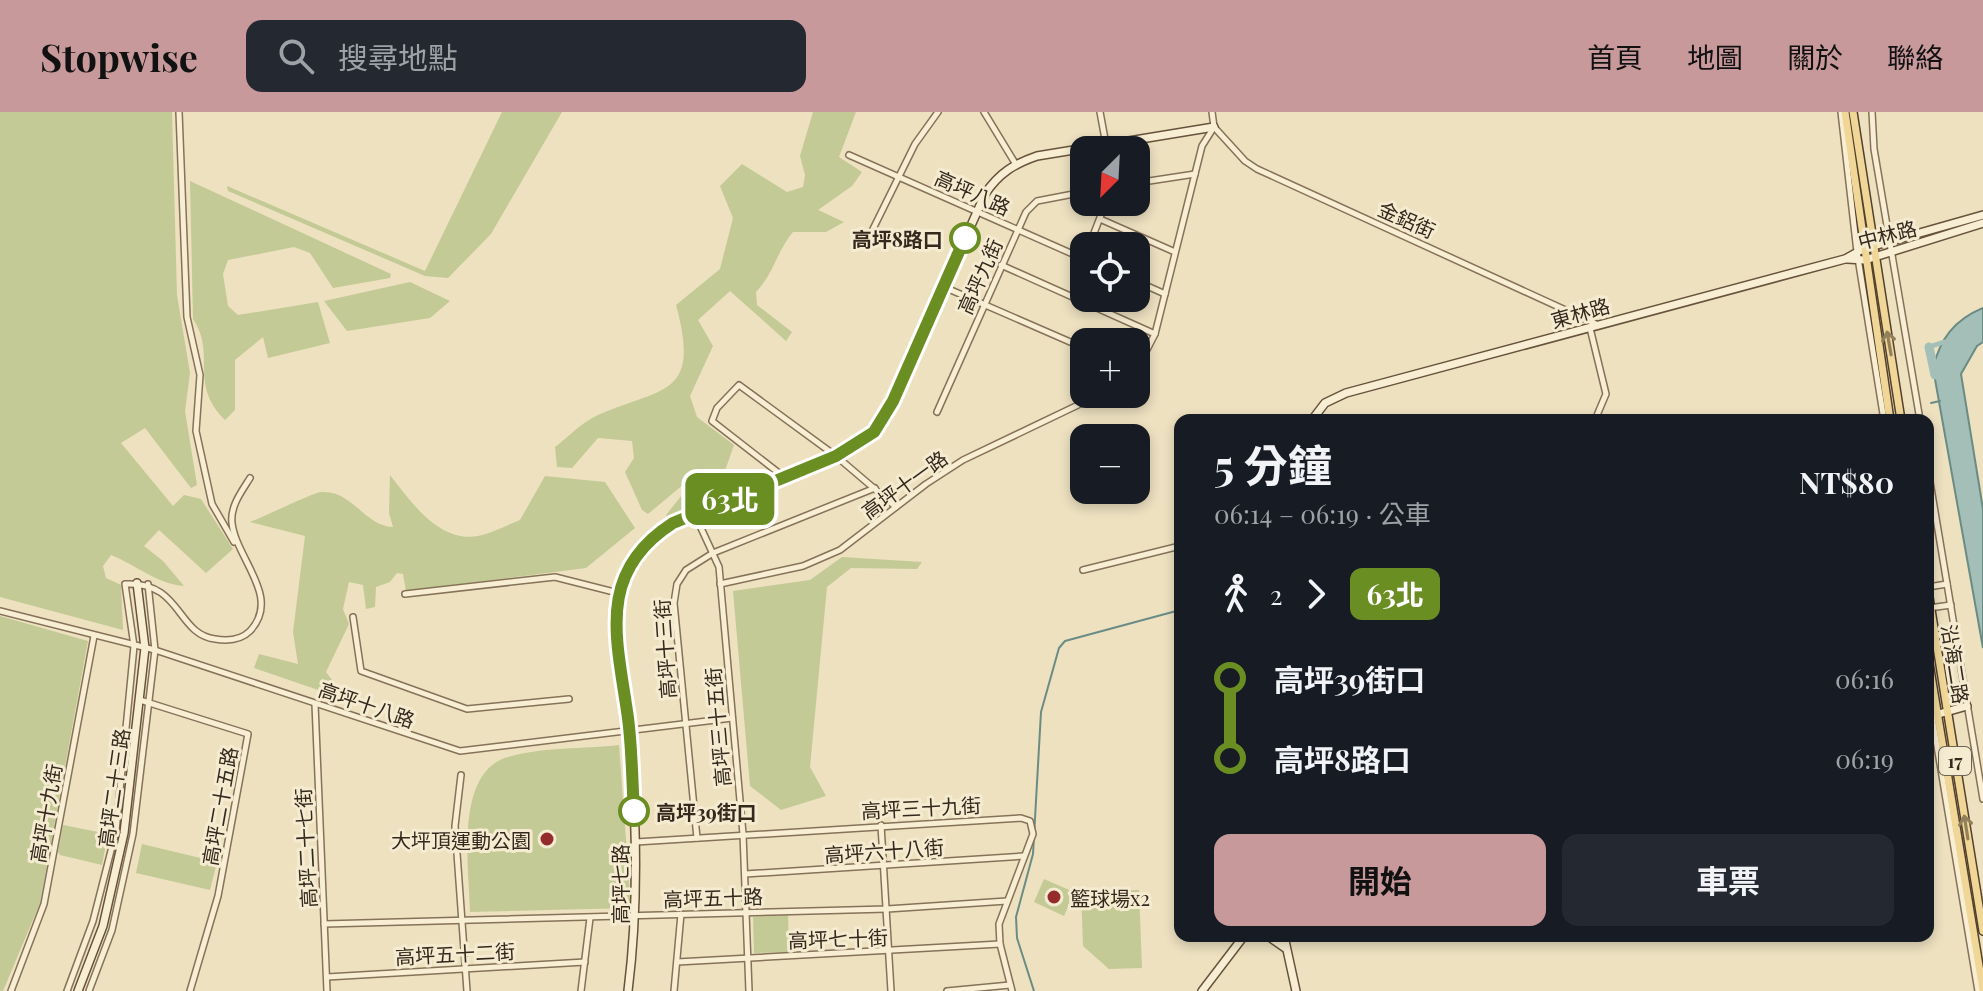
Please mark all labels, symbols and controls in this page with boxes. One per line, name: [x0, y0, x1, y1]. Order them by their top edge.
search box: [246, 20, 806, 92]
text: Stopwise: [40, 31, 198, 82]
icon: search: [274, 34, 318, 78]
text: 搜尋地點: [338, 37, 458, 77]
text: 首頁: [1587, 38, 1643, 75]
text: 地圖: [1687, 38, 1743, 75]
text: 關於: [1787, 38, 1843, 75]
text: 聯絡: [1887, 38, 1943, 75]
north arrow: [1070, 136, 1150, 216]
map controls: [1070, 136, 1150, 504]
street label: 高坪八路: [931, 163, 1015, 221]
street label: 金鋁街: [1374, 194, 1440, 244]
street label: 中林路: [1855, 214, 1919, 254]
marker: 高坪8路口: [950, 223, 980, 253]
place label: 高坪8路口: [852, 225, 943, 252]
button: locate: [1070, 232, 1150, 312]
street label: 高坪九街: [950, 234, 1008, 318]
street label: 東林路: [1547, 291, 1613, 333]
button: +: [1070, 328, 1150, 408]
one-way arrow: [1880, 331, 1895, 356]
button: −: [1070, 424, 1150, 504]
text: 5 分鐘: [1214, 434, 1332, 493]
street label: 高坪十一路: [856, 444, 952, 524]
text: NT$80: [1799, 462, 1894, 502]
line badge: 63北: [684, 473, 776, 525]
text: 63北: [701, 480, 759, 517]
text: 06:14 – 06:19 · 公車: [1214, 496, 1431, 531]
icon: walk: [1214, 572, 1258, 616]
icon: forward: [1294, 572, 1338, 616]
text: 63北: [1366, 575, 1424, 612]
text: 2: [1270, 577, 1282, 612]
street label: 高坪十三街: [647, 598, 681, 700]
street label: 沿海二路: [1936, 622, 1976, 706]
text: 高坪39街口: [1274, 659, 1425, 699]
text: 06:16: [1835, 661, 1894, 696]
street label: 高坪三十五街: [698, 666, 736, 788]
street label: 高坪十八路: [315, 675, 419, 733]
street label: 高坪二十三路: [91, 727, 135, 849]
text: 高坪8路口: [1274, 739, 1411, 779]
text: 06:19: [1835, 741, 1894, 776]
street label: 高坪二十五路: [195, 745, 243, 867]
road number: 17: [1939, 747, 1971, 775]
street label: 高坪十九街: [23, 761, 67, 865]
street label: 高坪二十七街: [288, 787, 322, 909]
street label: 高坪三十九街: [860, 790, 982, 824]
marker: 高坪39街口: [619, 796, 649, 826]
place label: 高坪39街口: [656, 798, 757, 825]
one-way arrow: [1958, 814, 1973, 840]
place label: 大坪頂運動公園: [391, 826, 531, 853]
marker: 大坪頂運動公園: [538, 830, 556, 848]
street label: 高坪六十八街: [823, 832, 945, 868]
button: 開始: [1214, 834, 1546, 926]
button: 車票: [1562, 834, 1894, 926]
street label: 高坪七路: [606, 844, 633, 924]
street label: 高坪五十路: [663, 882, 763, 912]
place label: 籃球場x2: [1070, 884, 1150, 911]
marker: 籃球場x2: [1045, 888, 1063, 906]
street label: 高坪七十街: [788, 923, 888, 953]
street label: 高坪五十二街: [394, 936, 516, 970]

